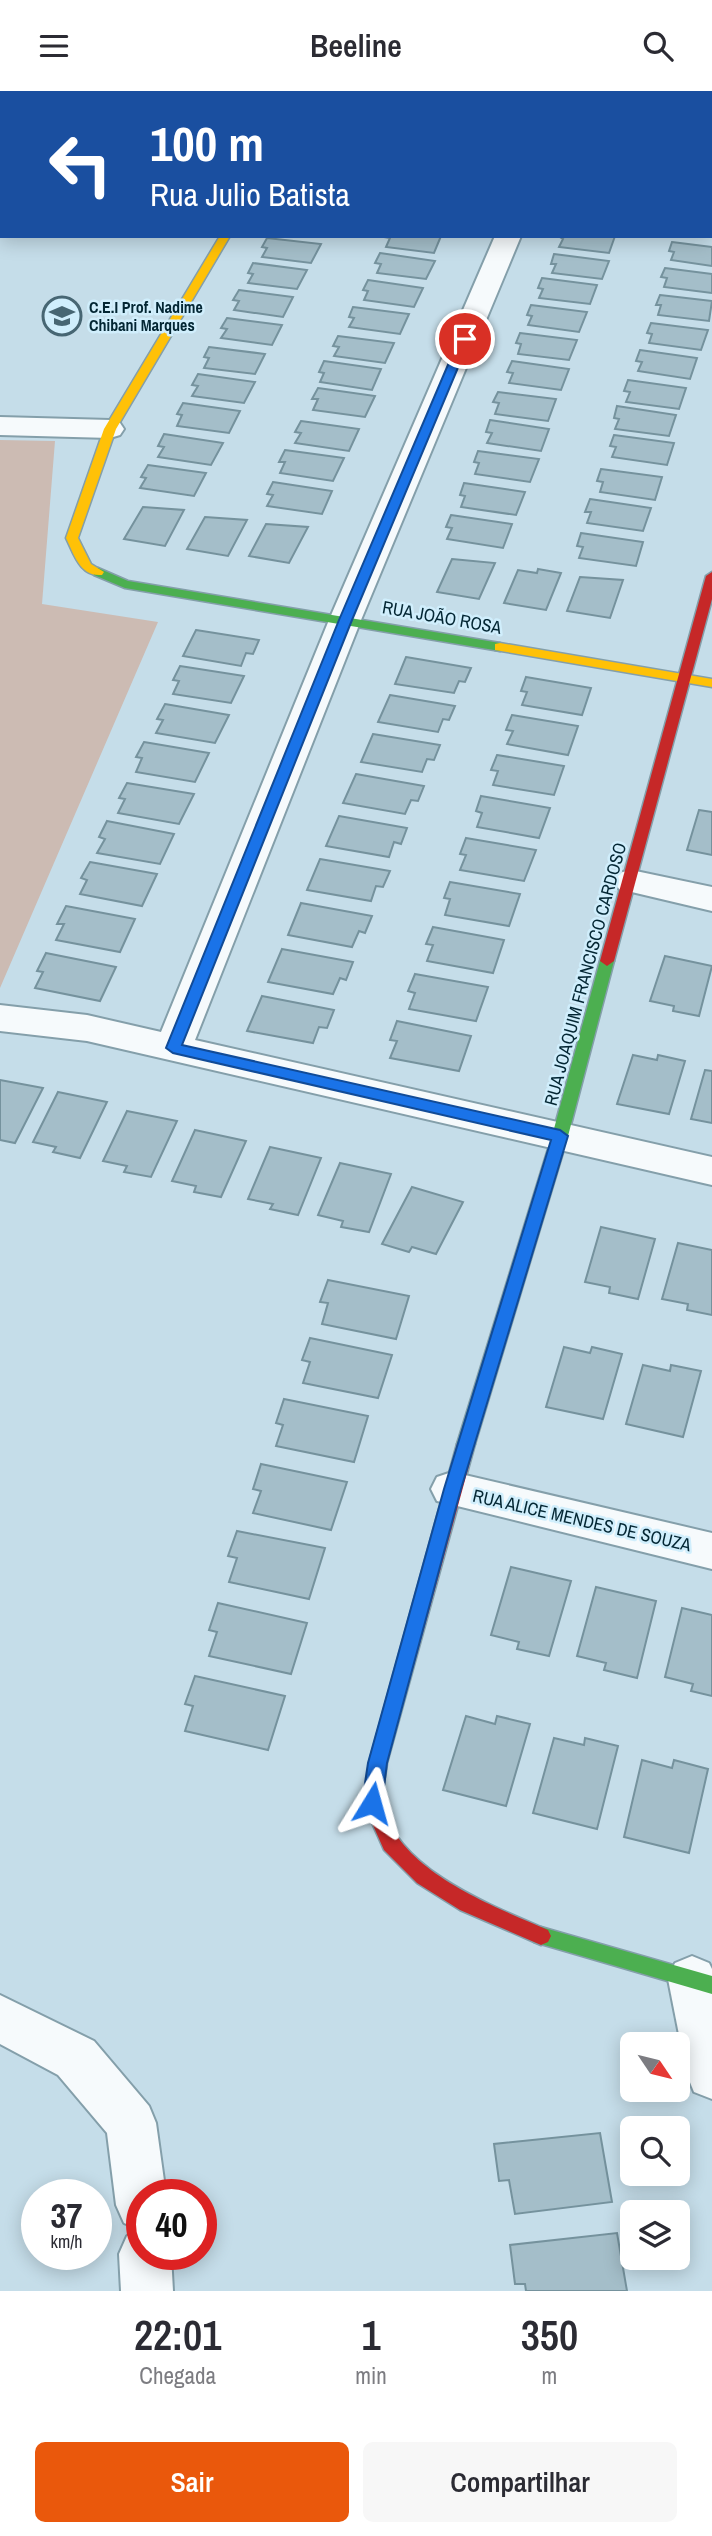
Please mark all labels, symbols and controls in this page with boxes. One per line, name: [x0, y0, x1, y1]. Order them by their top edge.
text: Beeline: [310, 24, 402, 67]
icon: menu: [35, 27, 73, 65]
icon: search: [639, 27, 677, 65]
text: 100 m: [150, 110, 264, 176]
icon: left: [35, 119, 126, 210]
text: Rua Julio Batista: [150, 173, 350, 216]
school or university icon: C.E.I Prof. Nadime Chibani Marques: [41, 295, 83, 337]
place label: C.E.I Prof. Nadime Chibani Marques: [89, 296, 203, 336]
pin: [435, 309, 495, 369]
icon: arrive: [446, 320, 484, 358]
street label: RUA JOÃO ROSA: [380, 594, 504, 640]
street label: RUA JOAQUIM FRANCISCO CARDOSO: [538, 840, 632, 1108]
street label: RUA ALICE MENDES DE SOUZA: [470, 1483, 694, 1557]
position arrow: [335, 1766, 409, 1840]
north arrow: [620, 2032, 690, 2102]
map controls: [620, 2032, 690, 2270]
button: search: [620, 2116, 690, 2186]
speed limit sign: 40: [126, 2179, 217, 2270]
text: 37: [51, 2192, 82, 2239]
button: layers: [620, 2200, 690, 2270]
text: km/h: [51, 2229, 83, 2254]
text: 22:01: [134, 2307, 221, 2363]
text: 1: [361, 2307, 381, 2363]
text: 350: [521, 2307, 578, 2363]
text: Chegada: [139, 2360, 216, 2391]
text: min: [355, 2360, 387, 2391]
text: m: [542, 2360, 557, 2391]
button: Sair: [35, 2442, 349, 2522]
button: Compartilhar: [363, 2442, 677, 2522]

